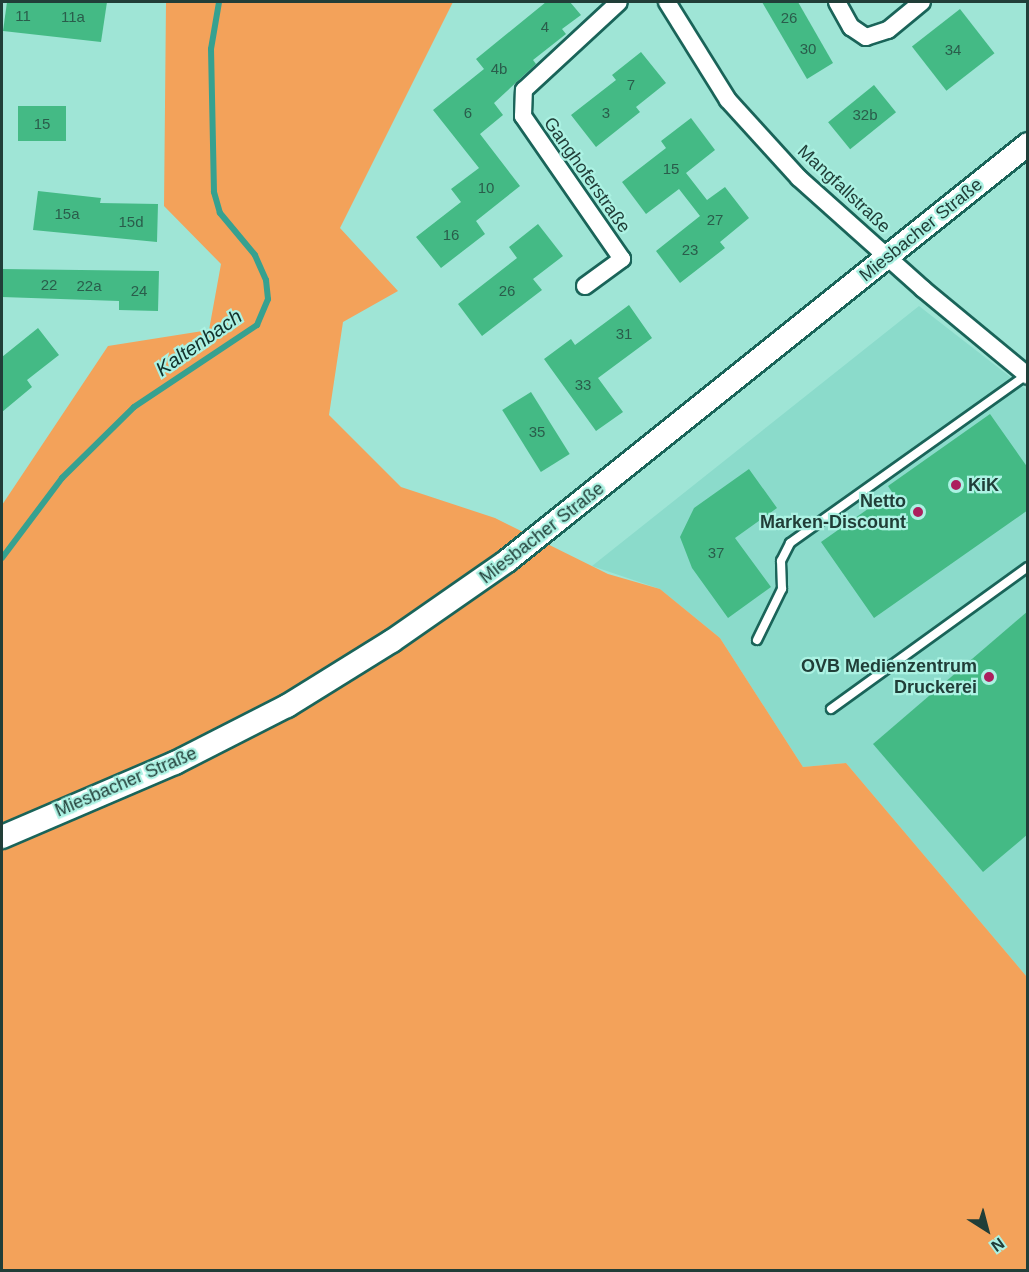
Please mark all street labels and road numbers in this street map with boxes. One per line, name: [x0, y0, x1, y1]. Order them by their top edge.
street label: Ganghoferstraße: [539, 113, 635, 237]
street label: Mangfallstraße: [793, 141, 895, 237]
street label: Miesbacher Straße: [855, 174, 987, 286]
street label: Miesbacher Straße: [475, 478, 609, 588]
street label: Miesbacher Straße: [52, 742, 200, 822]

